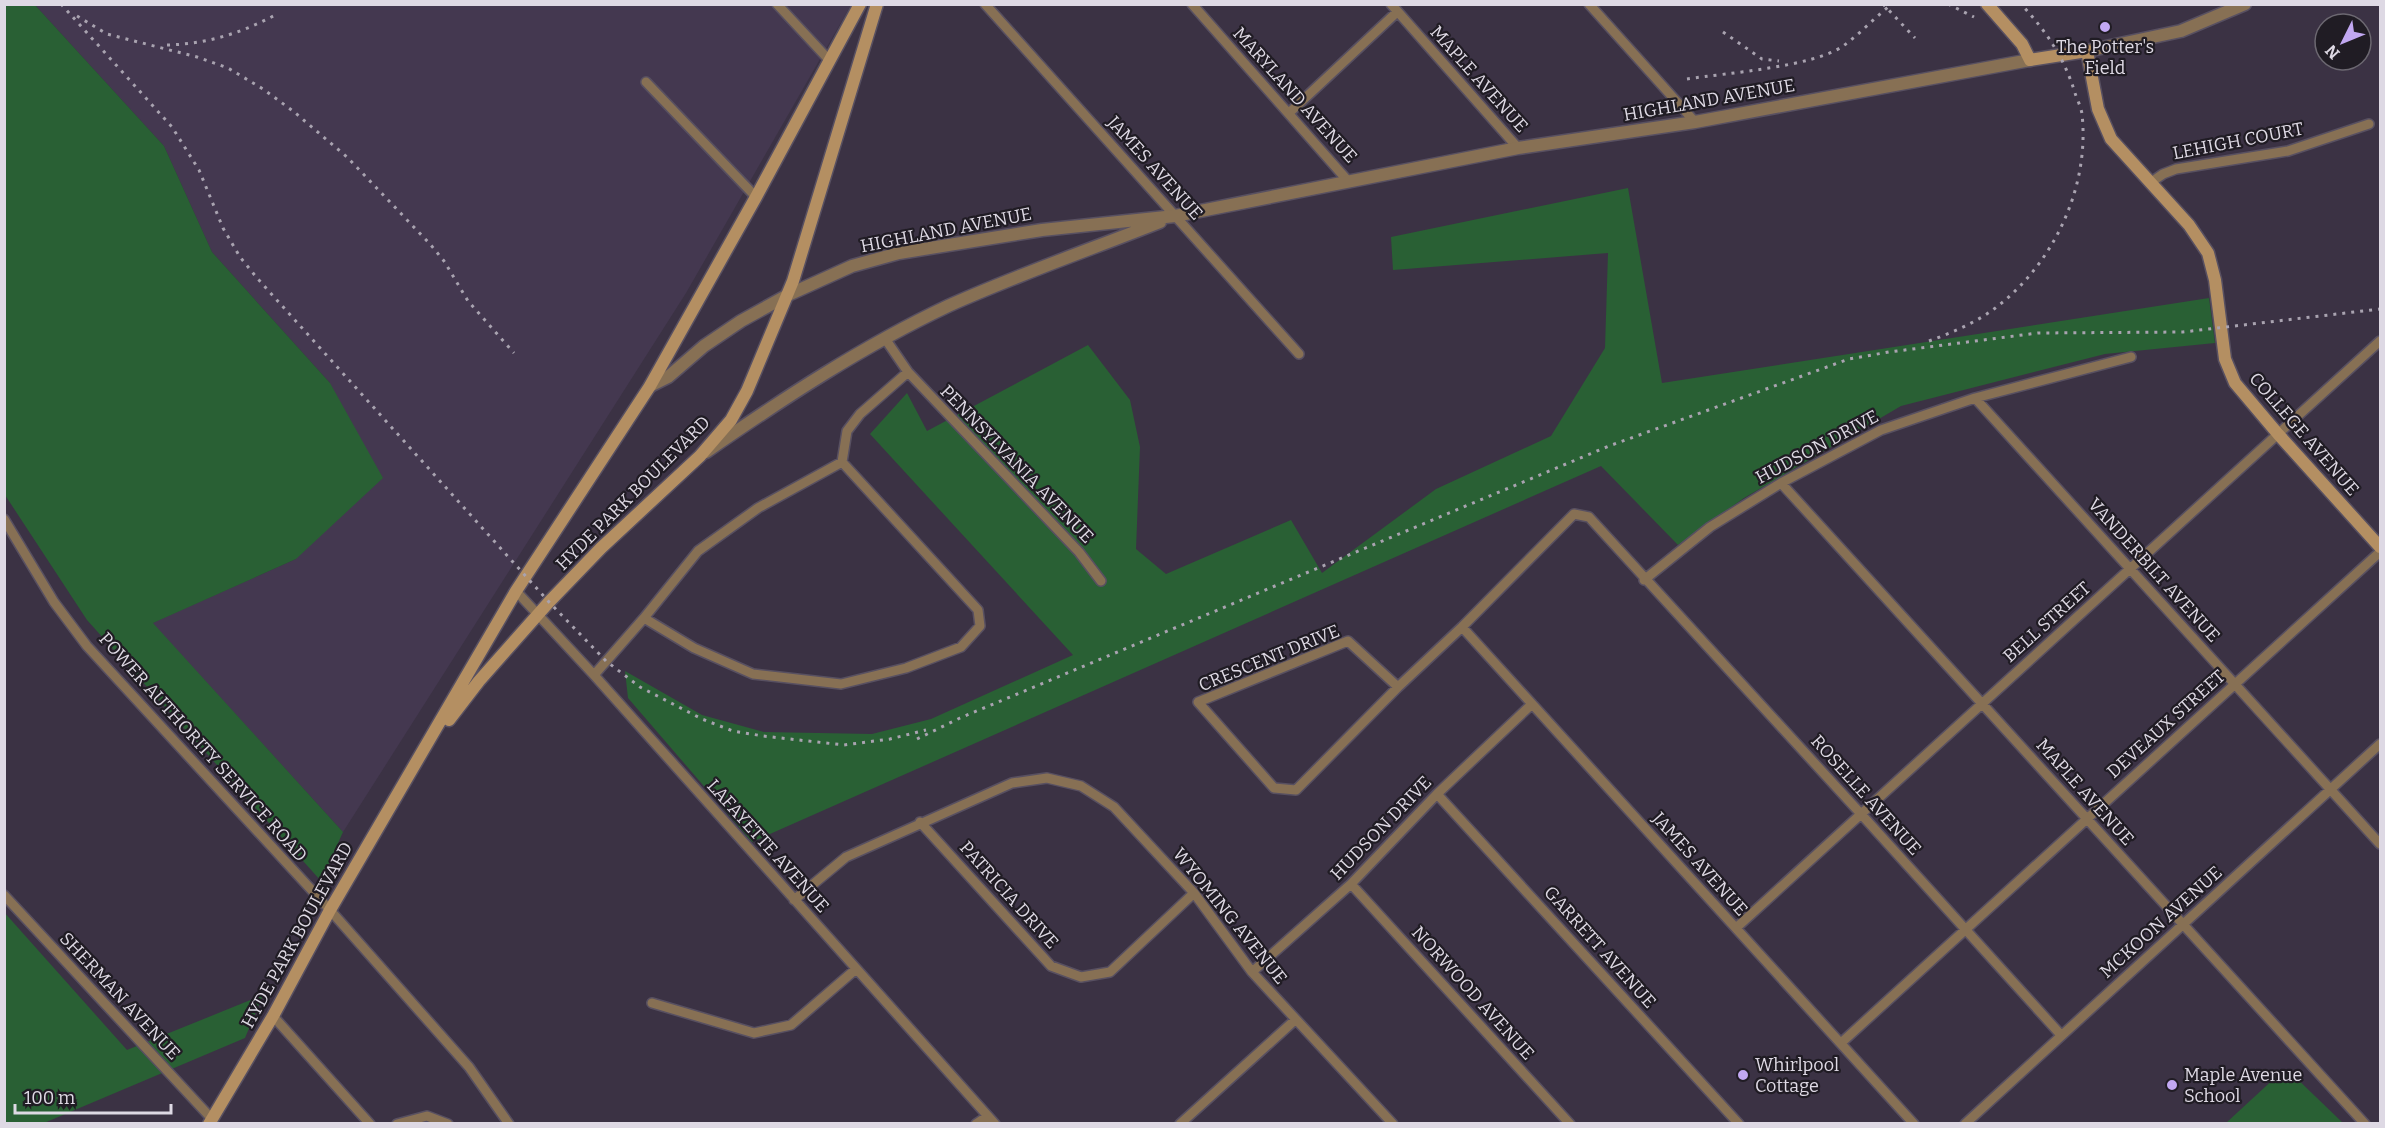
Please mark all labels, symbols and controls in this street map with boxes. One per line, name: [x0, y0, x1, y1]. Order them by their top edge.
north arrow: [2313, 12, 2373, 72]
marker: The Potter's Field: [2098, 20, 2112, 34]
street label: MAPLE AVENUE: [1425, 21, 1533, 137]
street label: MARYLAND AVENUE: [1228, 23, 1362, 167]
place label: The Potter's Field: [2056, 36, 2154, 79]
text: N: [2321, 41, 2344, 63]
street label: HIGHLAND AVENUE: [1621, 74, 1797, 126]
street label: JAMES AVENUE: [1102, 111, 1207, 224]
street label: LEHIGH COURT: [2171, 117, 2306, 164]
street label: HIGHLAND AVENUE: [859, 203, 1033, 257]
street label: COLLEGE AVENUE: [2244, 368, 2364, 500]
street label: PENNSYLVANIA AVENUE: [936, 380, 1098, 548]
street label: HUDSON DRIVE: [1752, 405, 1882, 489]
street label: HYDE PARK BOULEVARD: [551, 411, 715, 575]
street label: VANDERBILT AVENUE: [2083, 493, 2225, 647]
street label: BELL STREET: [1999, 577, 2096, 667]
street label: CRESCENT DRIVE: [1195, 620, 1343, 696]
street label: POWER AUTHORITY SERVICE ROAD: [94, 628, 312, 866]
street label: DEVEAUX STREET: [2102, 665, 2230, 783]
street label: ROSELLE AVENUE: [1806, 730, 1926, 860]
street label: MAPLE AVENUE: [2031, 734, 2139, 850]
street label: HUDSON DRIVE: [1326, 771, 1436, 885]
street label: LAFAYETTE AVENUE: [702, 775, 834, 917]
street label: JAMES AVENUE: [1647, 807, 1752, 920]
street label: PATRICIA DRIVE: [955, 837, 1063, 953]
street label: HYDE PARK BOULEVARD: [237, 838, 357, 1032]
street label: WYOMING AVENUE: [1168, 843, 1292, 989]
street label: MCKOON AVENUE: [2095, 861, 2227, 983]
street label: GARRETT AVENUE: [1539, 881, 1661, 1013]
street label: NORWOOD AVENUE: [1407, 922, 1539, 1064]
street label: SHERMAN AVENUE: [55, 928, 185, 1064]
place label: Whirlpool Cottage: [1755, 1054, 1839, 1097]
place label: Maple Avenue School: [2184, 1064, 2302, 1107]
marker: Whirlpool Cottage: [1736, 1068, 1750, 1082]
scale bar: [15, 1077, 171, 1115]
marker: Maple Avenue School: [2165, 1078, 2179, 1092]
text: 100 m: [24, 1087, 75, 1109]

